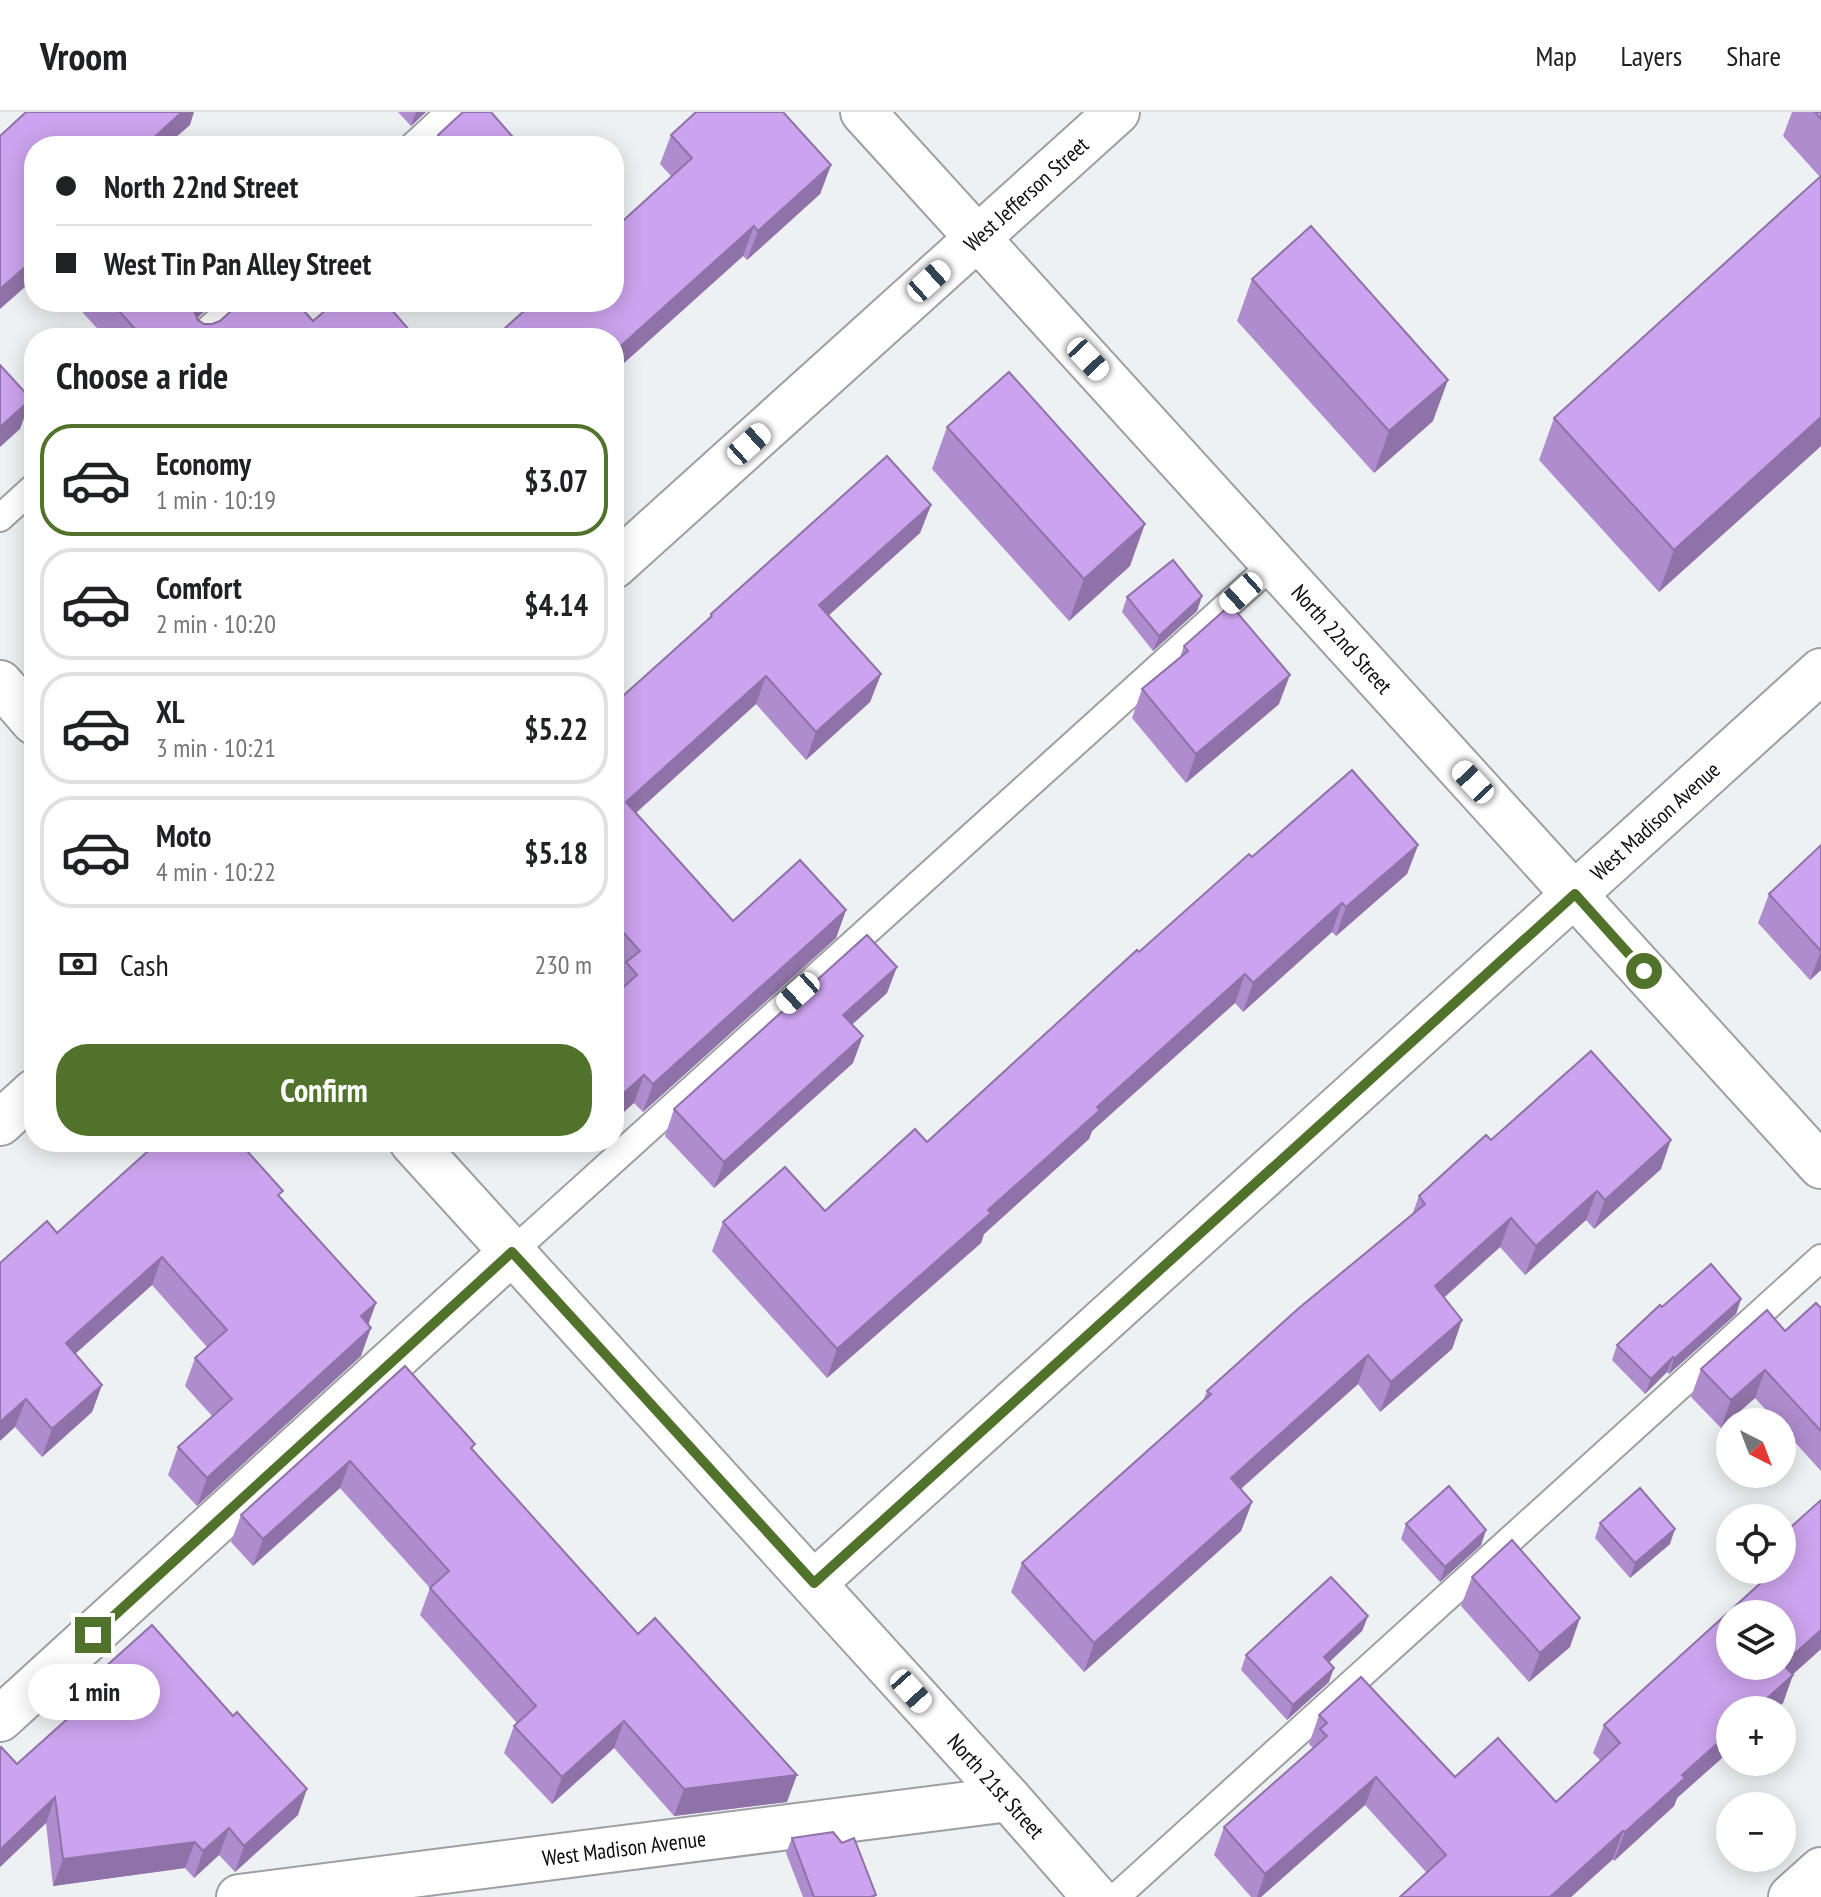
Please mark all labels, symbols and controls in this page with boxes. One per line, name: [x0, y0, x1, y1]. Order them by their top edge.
text: Vroom: [40, 31, 127, 80]
text: Map: [1535, 37, 1577, 74]
text: Layers: [1621, 37, 1682, 74]
text: Share: [1726, 37, 1781, 74]
street label: West Jefferson Street: [958, 131, 1094, 257]
text: North 22nd Street: [104, 167, 298, 206]
text: West Tin Pan Alley Street: [104, 244, 371, 283]
car: [903, 256, 955, 306]
car: [1063, 333, 1113, 385]
text: Choose a ride: [56, 352, 228, 399]
car: [723, 419, 775, 469]
icon: car: [60, 444, 132, 516]
text: Economy: [156, 444, 251, 483]
text: $3.07: [524, 461, 588, 500]
text: 1 min · 10:19: [156, 483, 276, 516]
icon: car: [60, 568, 132, 640]
text: Comfort: [156, 568, 242, 607]
car: [1215, 568, 1267, 618]
street label: North 22nd Street: [1286, 579, 1398, 699]
text: $4.14: [524, 585, 588, 624]
text: 2 min · 10:20: [156, 607, 276, 640]
icon: car: [60, 692, 132, 764]
text: XL: [156, 692, 185, 731]
text: $5.22: [524, 709, 588, 748]
text: 3 min · 10:21: [156, 731, 276, 764]
car: [1448, 756, 1498, 808]
street label: West Madison Avenue: [1584, 756, 1726, 886]
icon: car: [60, 816, 132, 888]
text: Moto: [156, 816, 211, 855]
text: $5.18: [524, 833, 588, 872]
text: 4 min · 10:22: [156, 855, 276, 888]
icon: cash: [56, 942, 100, 986]
text: Cash: [120, 945, 169, 984]
text: 230 m: [534, 948, 592, 981]
route start: [1626, 953, 1662, 989]
car: [772, 968, 824, 1018]
button: Confirm: [56, 1044, 592, 1136]
north arrow: [1716, 1408, 1796, 1488]
map controls: [1716, 1408, 1796, 1872]
button: locate: [1716, 1504, 1796, 1584]
button: layers: [1716, 1600, 1796, 1680]
route end: [75, 1617, 111, 1653]
callout: 1 min: [27, 1663, 159, 1719]
car: [886, 1665, 936, 1717]
text: 1 min: [68, 1675, 120, 1708]
button: +: [1716, 1696, 1796, 1776]
street label: North 21st Street: [942, 1728, 1050, 1844]
button: −: [1716, 1792, 1796, 1872]
street label: West Madison Avenue: [541, 1824, 707, 1872]

